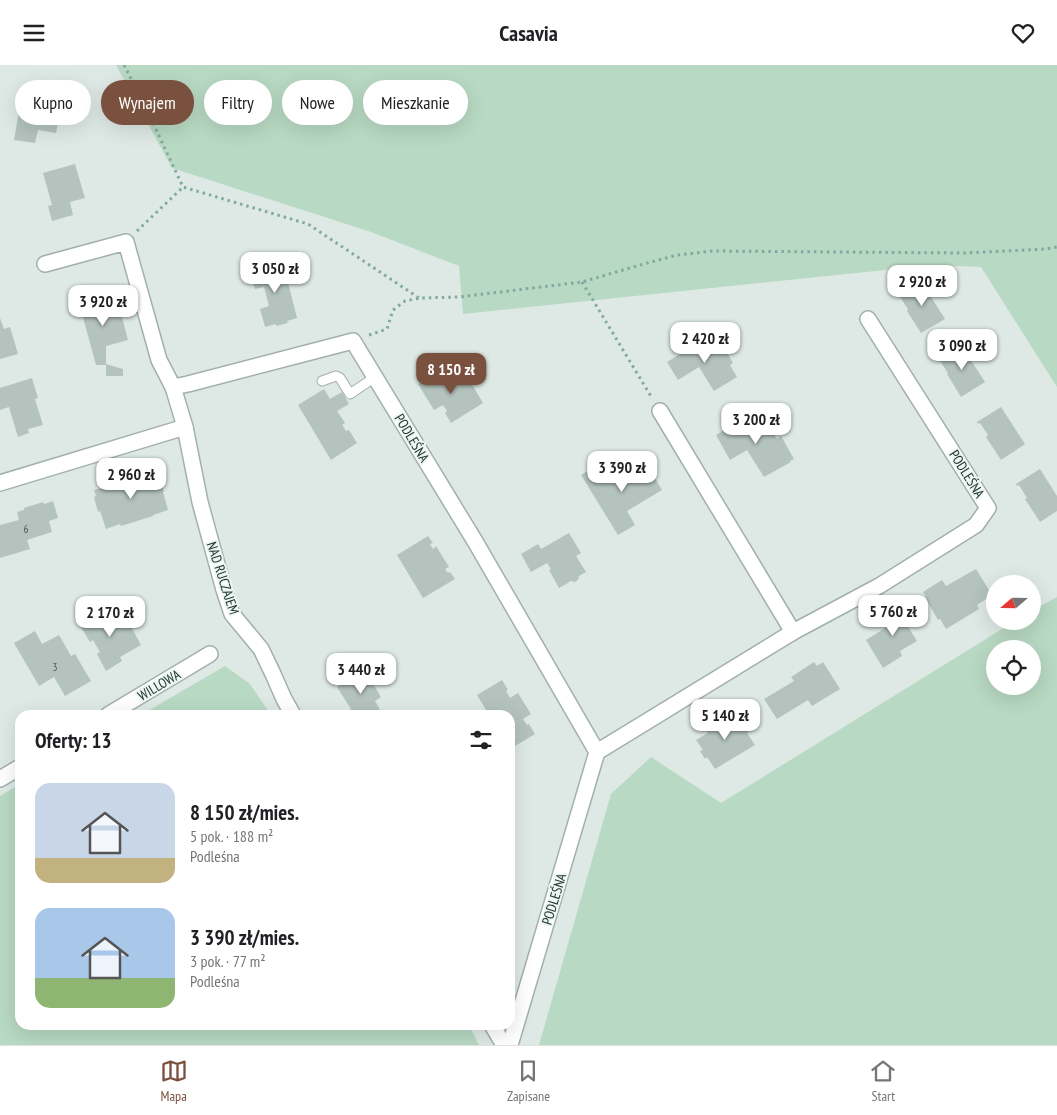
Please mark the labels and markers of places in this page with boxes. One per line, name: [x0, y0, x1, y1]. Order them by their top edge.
pin: 3 050 zł: [223, 251, 327, 294]
pin: 2 920 zł: [870, 265, 974, 307]
pin: 3 920 zł: [51, 285, 155, 327]
pin: 2 420 zł: [653, 321, 757, 364]
pin: 3 090 zł: [910, 329, 1014, 371]
pin: 8 150 zł: [399, 353, 503, 395]
pin: 3 200 zł: [704, 403, 808, 445]
pin: 3 390 zł: [570, 451, 674, 493]
pin: 2 960 zł: [79, 457, 183, 500]
pin: 2 170 zł: [58, 595, 162, 638]
pin: 5 760 zł: [841, 595, 945, 637]
pin: 3 440 zł: [309, 653, 413, 695]
pin: 5 140 zł: [673, 699, 777, 741]

